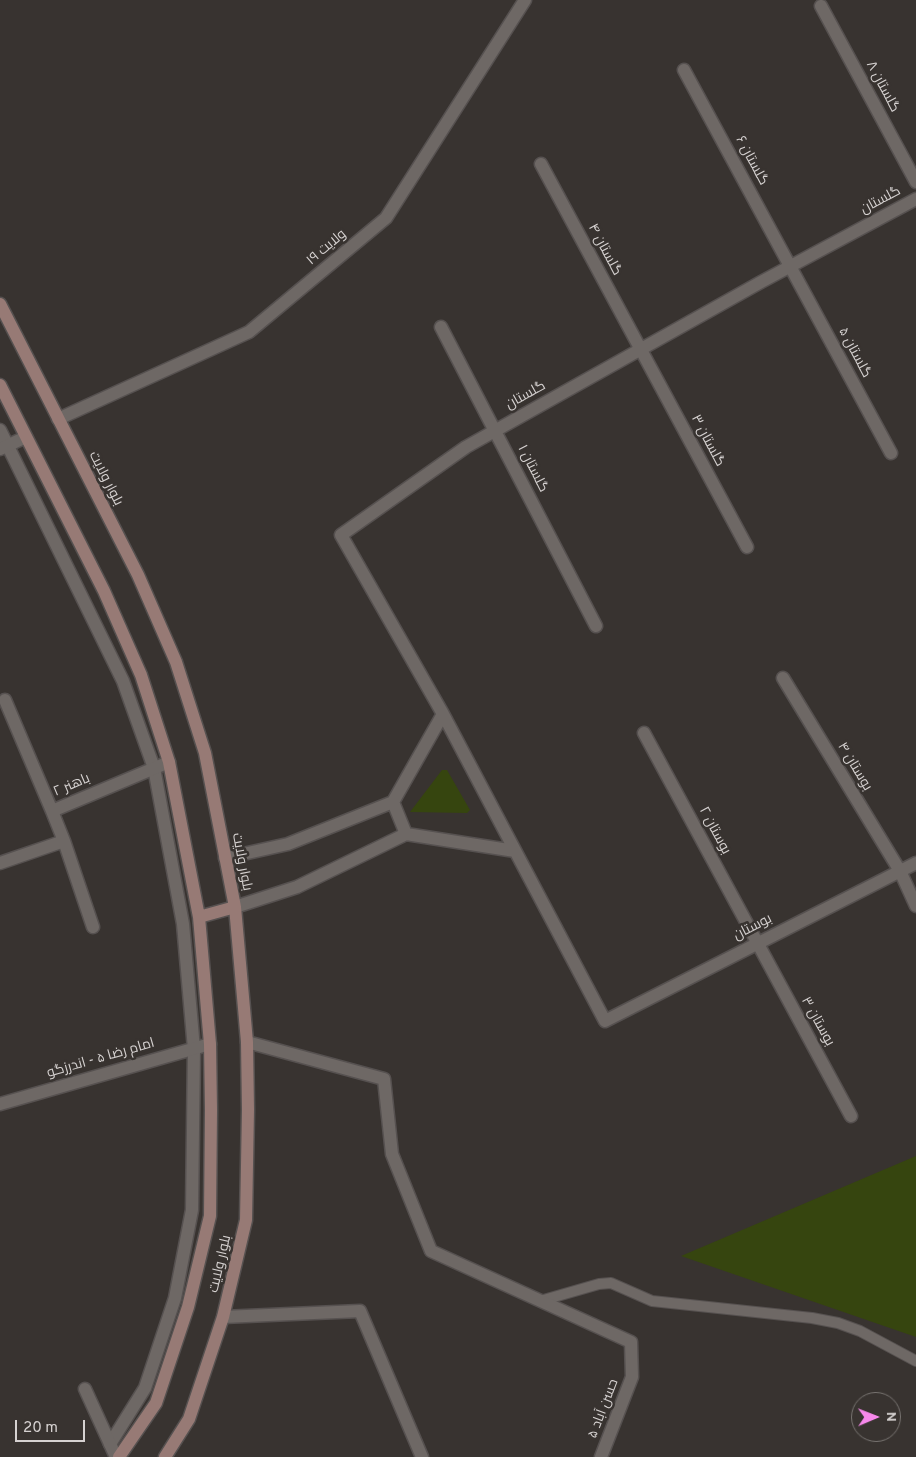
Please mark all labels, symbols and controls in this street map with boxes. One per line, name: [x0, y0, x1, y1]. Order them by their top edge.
street label: گلستان ۸: [862, 59, 902, 115]
street label: گلستان ۶: [731, 134, 771, 188]
street label: گلستان: [858, 183, 904, 219]
street label: گلستان ۴: [583, 221, 625, 279]
street label: ولایت ۱۹: [304, 227, 350, 269]
street label: گلستان ۵: [834, 325, 874, 381]
street label: گلستان: [503, 378, 549, 414]
street label: گلستان ۳: [686, 412, 728, 470]
street label: گلستان ۱: [513, 442, 551, 496]
street label: بلوار ولایت: [84, 449, 126, 509]
street label: بوستان ۴: [833, 740, 875, 794]
street label: باهنر ۲: [51, 771, 93, 801]
street label: بوستان ۲: [694, 804, 734, 858]
street label: بلوار ولایت: [227, 832, 255, 892]
street label: بوستان: [731, 911, 775, 945]
street label: بوستان ۳: [797, 994, 837, 1050]
street label: امام رضا ۵ - اندرزگو: [45, 1036, 157, 1082]
street label: بلوار ولایت: [206, 1234, 236, 1294]
street label: حسن آباد ۵: [585, 1377, 623, 1441]
north arrow: [851, 1392, 901, 1442]
scale bar: [18, 1410, 88, 1442]
text: N: [882, 1412, 899, 1422]
text: 20 m: [23, 1419, 58, 1438]

